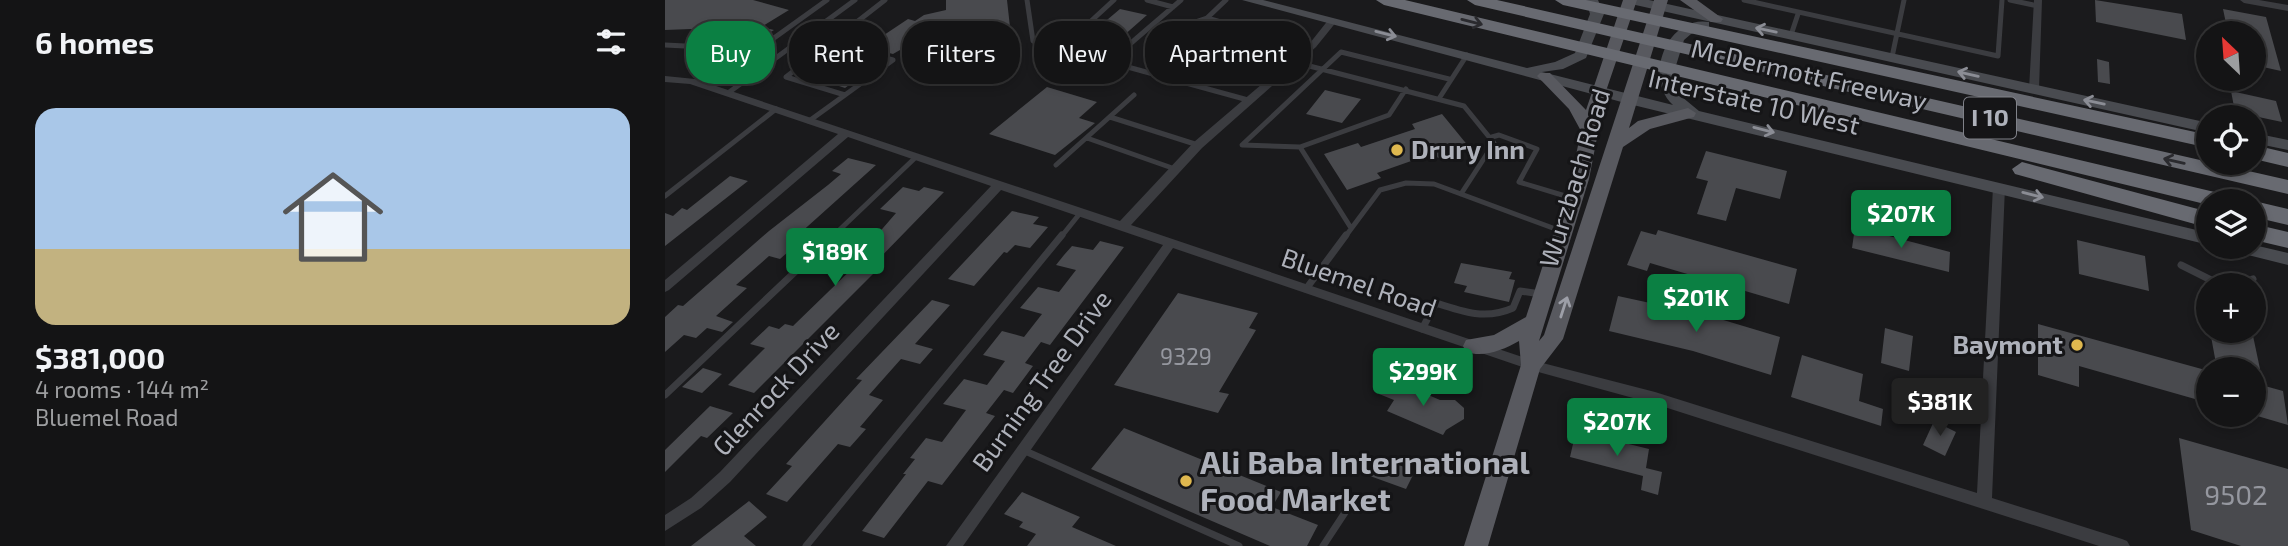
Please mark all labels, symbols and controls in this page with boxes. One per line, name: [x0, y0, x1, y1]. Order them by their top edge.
one-way arrow: [1460, 16, 1483, 29]
chip: Buy: [686, 21, 775, 84]
chip: Rent: [789, 21, 888, 84]
chip: Filters: [902, 21, 1020, 84]
chip: New: [1034, 21, 1131, 84]
chip: Apartment: [1145, 21, 1311, 84]
north arrow: [2196, 21, 2266, 91]
map controls: [2196, 21, 2266, 427]
one-way arrow: [1755, 22, 1778, 36]
icon: filters: [592, 23, 630, 61]
text: 6 homes: [35, 24, 154, 60]
one-way arrow: [1374, 28, 1397, 41]
street label: McDermott Freeway: [1688, 31, 1931, 116]
street label: Interstate 10 West: [1646, 61, 1863, 140]
one-way arrow: [1957, 66, 1980, 80]
street label: Wurzbach Road: [1532, 84, 1616, 271]
one-way arrow: [2083, 95, 2106, 109]
road number: I 10: [1964, 98, 2016, 138]
button: locate: [2196, 105, 2266, 175]
one-way arrow: [1752, 124, 1775, 138]
place label: Drury Inn: [1411, 133, 1525, 165]
marker: Drury Inn: [1389, 142, 1405, 158]
icon: home: [270, 154, 396, 280]
one-way arrow: [2163, 154, 2186, 168]
one-way arrow: [2021, 189, 2044, 202]
button: layers: [2196, 189, 2266, 259]
pin: $207K: [1852, 190, 1950, 250]
text: $207K: [1867, 199, 1935, 227]
pin: $189K: [786, 229, 884, 288]
text: $189K: [802, 237, 868, 265]
street label: Bluemel Road: [1278, 241, 1441, 323]
button: +: [2196, 273, 2266, 343]
pin: $201K: [1647, 274, 1745, 334]
text: $201K: [1663, 283, 1729, 311]
street label: Burning Tree Drive: [965, 284, 1117, 477]
one-way arrow: [1558, 297, 1571, 319]
street label: Glenrock Drive: [705, 315, 845, 461]
place label: Baymont: [1952, 328, 2063, 360]
marker: Baymont: [2069, 337, 2085, 353]
text: $381,000: [35, 339, 165, 375]
house number: 9329: [1160, 342, 1212, 370]
pin: $299K: [1374, 348, 1472, 408]
text: $299K: [1389, 357, 1457, 385]
button: −: [2196, 357, 2266, 427]
text: 4 rooms · 144 m²: [35, 375, 209, 403]
pin: $381K: [1891, 378, 1989, 438]
text: $381K: [1907, 387, 1973, 415]
pin: $207K: [1568, 398, 1666, 458]
text: Bluemel Road: [35, 403, 178, 431]
text: $207K: [1583, 407, 1651, 435]
place label: Ali Baba International Food Market: [1200, 442, 1530, 517]
marker: Ali Baba International Food Market: [1178, 473, 1194, 489]
house number: 9502: [2204, 477, 2268, 511]

